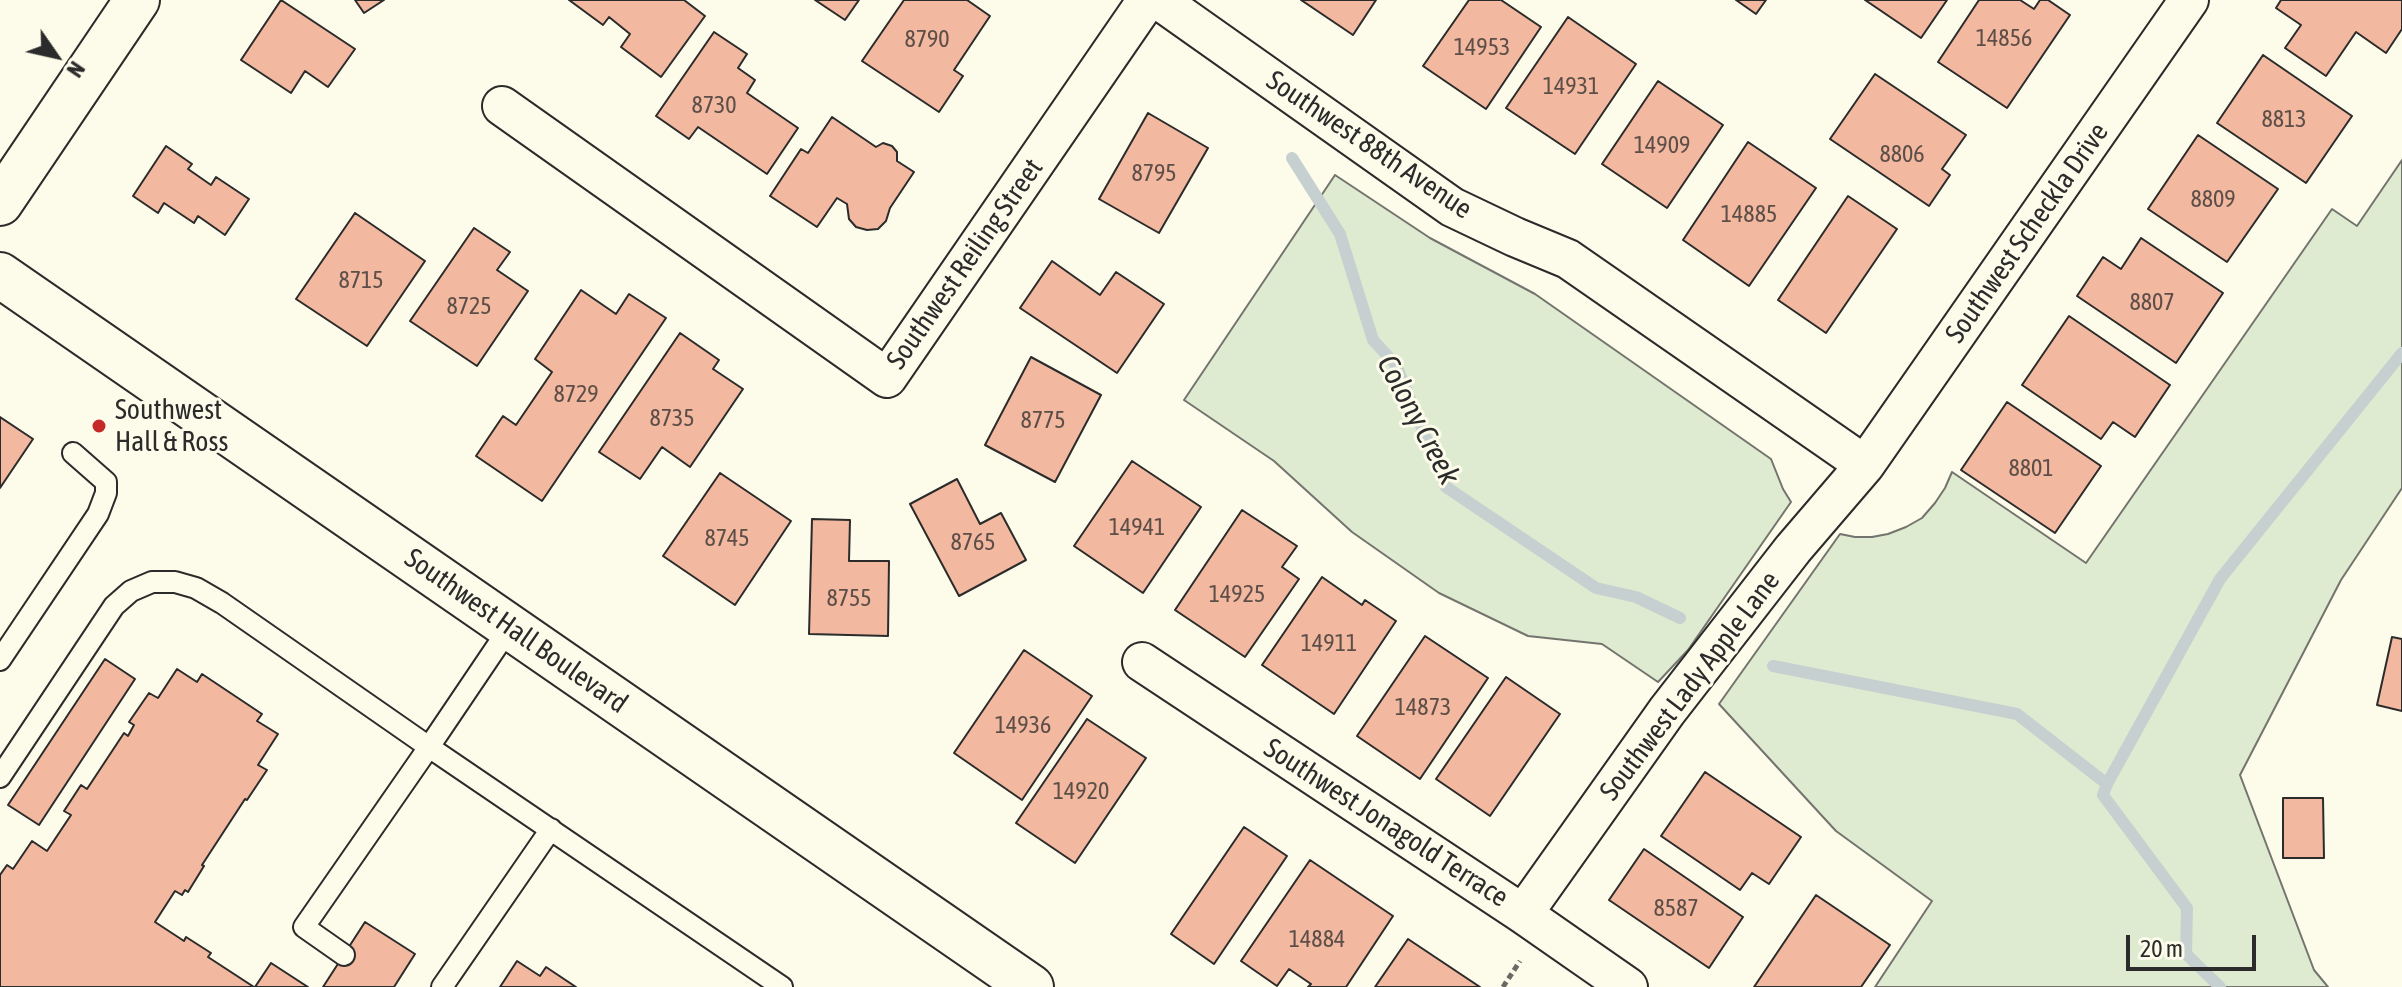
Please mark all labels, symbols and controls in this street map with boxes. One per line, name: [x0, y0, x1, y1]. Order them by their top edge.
north arrow: [16, 16, 96, 96]
house number: 14856: [1976, 24, 2032, 52]
house number: 8790: [904, 25, 950, 53]
house number: 14953: [1454, 33, 1510, 61]
text: N: [61, 57, 90, 82]
street label: Southwest 88th Avenue: [1260, 64, 1478, 226]
house number: 14931: [1543, 72, 1599, 100]
house number: 8730: [691, 91, 737, 119]
house number: 8813: [2261, 105, 2307, 133]
street label: Southwest Scheckla Drive: [1939, 117, 2115, 349]
house number: 14909: [1634, 131, 1690, 159]
house number: 8806: [1879, 140, 1925, 168]
street label: Southwest Reiling Street: [880, 152, 1050, 376]
house number: 8795: [1131, 159, 1177, 187]
house number: 8809: [2190, 185, 2236, 213]
house number: 14885: [1721, 200, 1777, 228]
house number: 8715: [338, 266, 384, 294]
house number: 8807: [2129, 288, 2175, 316]
house number: 8725: [446, 292, 492, 320]
water label: Colony Creek: [1369, 349, 1467, 491]
house number: 8729: [553, 380, 599, 408]
place label: Southwest Hall & Ross: [115, 393, 228, 459]
house number: 8735: [649, 404, 695, 432]
house number: 8775: [1020, 406, 1066, 434]
marker: Southwest Hall & Ross: [90, 417, 108, 435]
house number: 8801: [2008, 454, 2054, 482]
house number: 14941: [1109, 513, 1165, 541]
house number: 8745: [704, 524, 750, 552]
house number: 8765: [950, 528, 996, 556]
street label: Southwest Hall Boulevard: [398, 541, 634, 721]
street label: Southwest Lady Apple Lane: [1593, 565, 1787, 807]
house number: 14925: [1209, 580, 1265, 608]
house number: 8755: [826, 584, 872, 612]
house number: 14911: [1301, 629, 1357, 657]
house number: 14873: [1395, 693, 1451, 721]
house number: 14936: [995, 711, 1051, 739]
street label: Southwest Jonagold Terrace: [1258, 732, 1514, 914]
house number: 14920: [1053, 777, 1109, 805]
house number: 8587: [1653, 894, 1699, 922]
scale bar: [2130, 919, 2260, 969]
house number: 14884: [1289, 925, 1345, 953]
text: 20 m: [2140, 935, 2183, 962]

